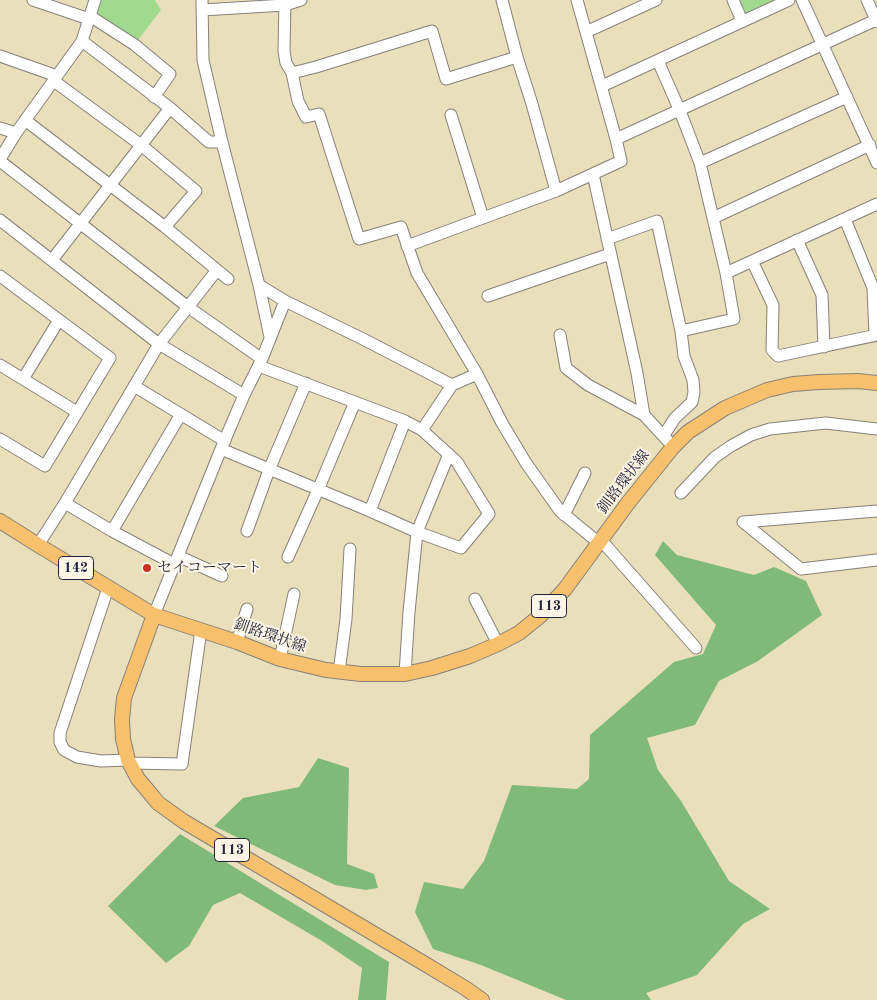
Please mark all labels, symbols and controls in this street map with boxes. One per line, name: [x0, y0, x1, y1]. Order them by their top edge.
street label: 釧路環状線: [594, 447, 654, 517]
road number: 142: [58, 556, 94, 580]
place label: セイコーマート: [157, 559, 262, 577]
marker: セイコーマート: [141, 562, 153, 574]
road number: 113: [532, 594, 566, 618]
street label: 釧路環状線: [232, 615, 308, 657]
road number: 113: [214, 838, 250, 862]

